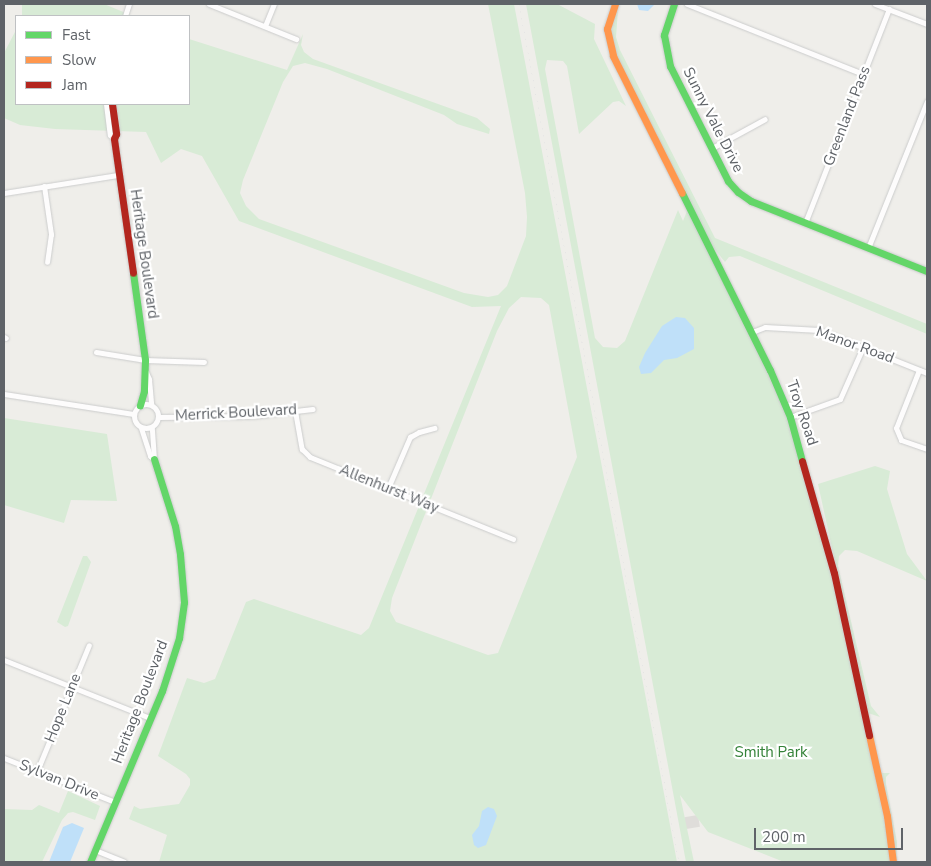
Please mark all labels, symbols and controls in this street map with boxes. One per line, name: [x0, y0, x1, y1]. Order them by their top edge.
legend: [15, 15, 190, 105]
text: Fast: [62, 25, 90, 45]
text: Slow: [62, 50, 96, 70]
street label: Greenland Pass: [820, 63, 874, 169]
street label: Sunny Vale Drive: [679, 65, 747, 175]
text: Jam: [62, 75, 88, 95]
street label: Heritage Boulevard: [126, 188, 162, 320]
street label: Manor Road: [814, 323, 896, 367]
street label: Troy Road: [782, 378, 822, 448]
street label: Merrick Boulevard: [175, 401, 297, 425]
street label: Allenhurst Way: [337, 461, 441, 517]
street label: Heritage Boulevard: [108, 638, 172, 766]
street label: Hope Lane: [41, 671, 85, 745]
park label: Smith Park: [734, 744, 808, 762]
street label: Sylvan Drive: [16, 756, 102, 804]
scale bar: [756, 818, 905, 850]
text: 200 m: [762, 827, 806, 847]

